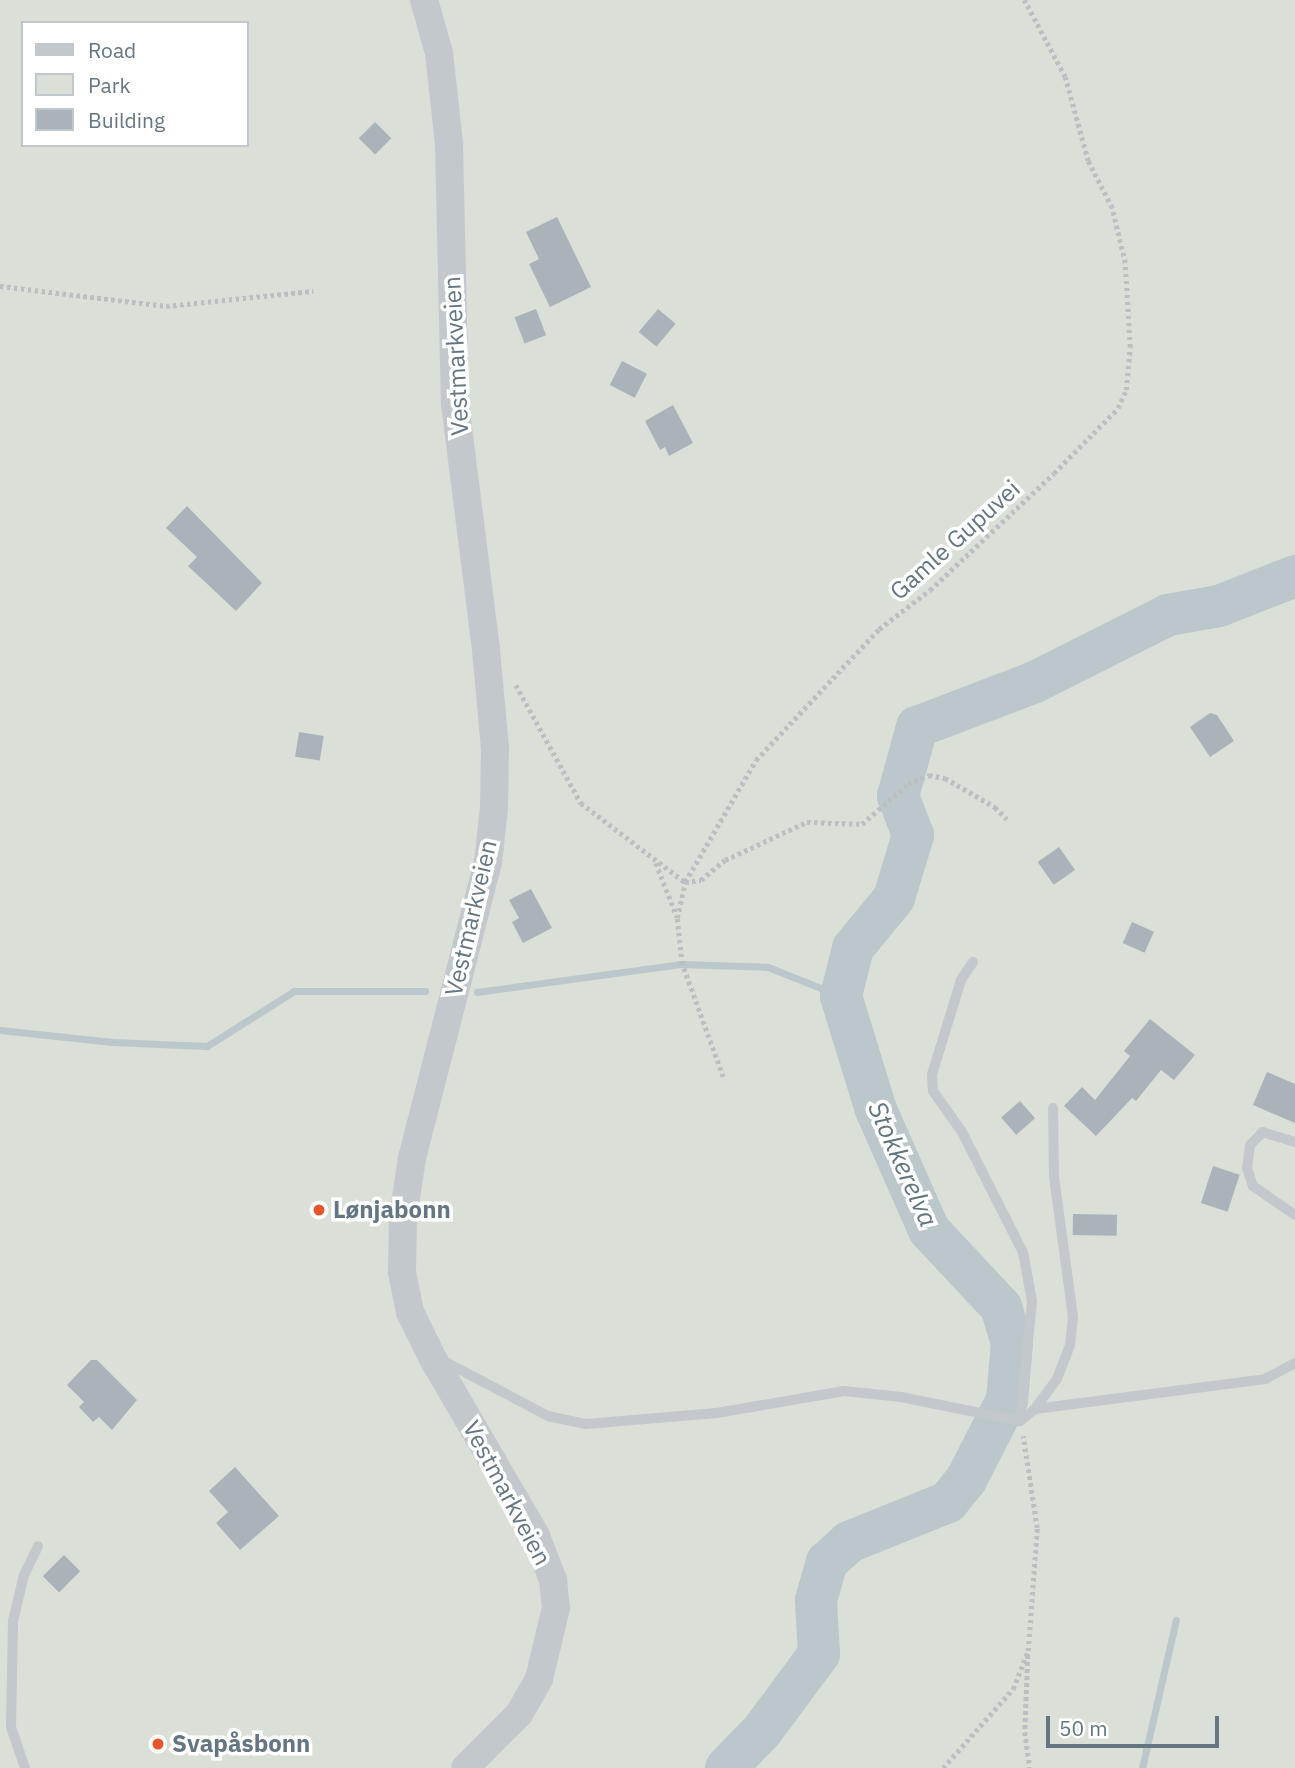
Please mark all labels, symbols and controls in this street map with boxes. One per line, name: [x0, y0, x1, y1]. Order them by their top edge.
legend: [21, 21, 248, 147]
text: Road: [88, 36, 136, 64]
text: Park: [88, 71, 131, 99]
text: Building: [88, 106, 165, 134]
street label: Vestmarkveien: [437, 276, 475, 436]
street label: Gamle Gupuvei: [884, 474, 1026, 606]
street label: Vestmarkveien: [439, 837, 503, 999]
water label: Stokkerelva: [861, 1096, 945, 1232]
place label: Lønjabonn: [333, 1196, 451, 1224]
marker: Lønjabonn: [311, 1202, 327, 1218]
street label: Vestmarkveien: [457, 1416, 557, 1570]
scale bar: [1050, 1702, 1223, 1746]
text: 50 m: [1059, 1714, 1108, 1742]
place label: Svapåsbonn: [172, 1730, 310, 1758]
marker: Svapåsbonn: [150, 1736, 166, 1752]

